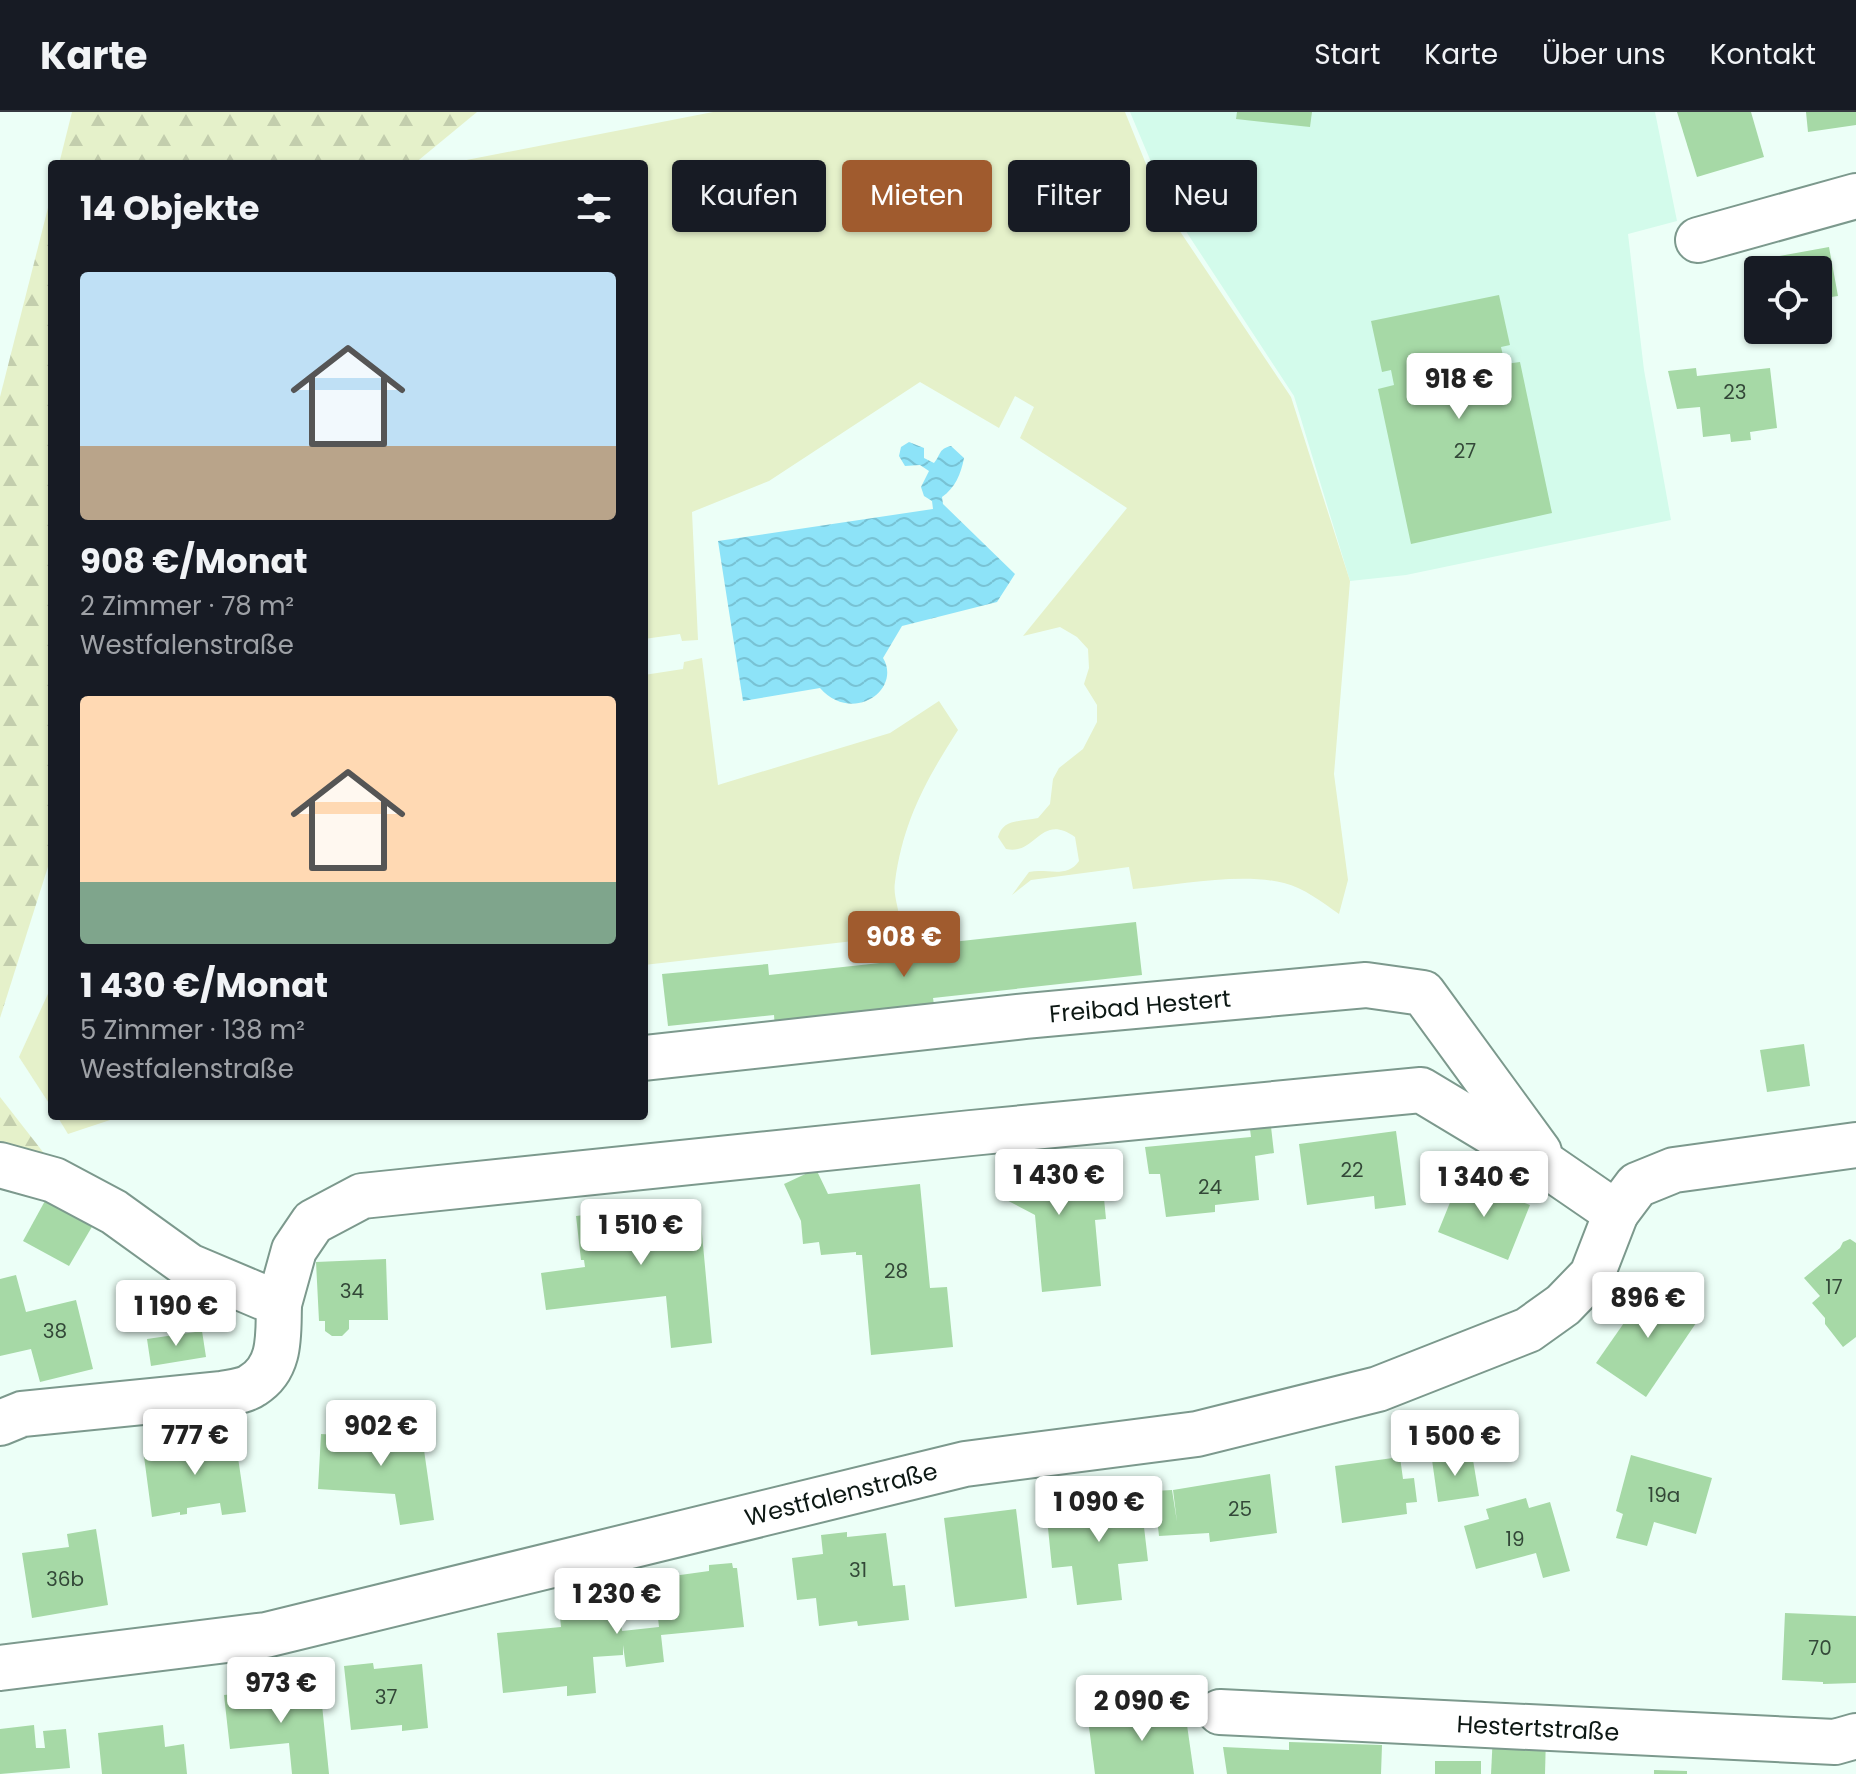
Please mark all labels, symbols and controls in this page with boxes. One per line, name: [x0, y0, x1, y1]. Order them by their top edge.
text: Karte: [40, 29, 147, 82]
text: Start: [1314, 35, 1380, 74]
text: Karte: [1424, 35, 1498, 74]
text: Über uns: [1542, 35, 1666, 74]
text: Kontakt: [1710, 35, 1816, 74]
chip: Kaufen: [672, 160, 826, 232]
chip: Mieten: [842, 160, 992, 232]
chip: Filter: [1008, 160, 1130, 232]
chip: Neu: [1146, 160, 1257, 232]
text: 14 Objekte: [80, 184, 260, 232]
icon: filters: [572, 186, 616, 230]
map controls: [1744, 256, 1832, 344]
button: locate: [1744, 256, 1832, 344]
icon: home: [276, 324, 420, 468]
pin: 918 €: [1403, 353, 1515, 421]
text: 918 €: [1425, 361, 1493, 397]
house number: 23: [1723, 378, 1747, 406]
house number: 27: [1454, 437, 1476, 465]
text: 908 €/Monat: [80, 537, 307, 585]
text: 2 Zimmer · 78 m²: [80, 588, 294, 624]
text: Westfalenstraße: [80, 627, 294, 663]
icon: home: [276, 748, 420, 892]
pin: 908 €: [848, 911, 960, 979]
text: 908 €: [866, 919, 942, 955]
text: 1 430 €/Monat: [80, 961, 328, 1009]
street label: Freibad Hestert: [1048, 982, 1232, 1030]
text: 5 Zimmer · 138 m²: [80, 1012, 305, 1048]
text: Westfalenstraße: [80, 1051, 294, 1087]
pin: 1 430 €: [985, 1149, 1133, 1217]
pin: 1 340 €: [1410, 1151, 1558, 1219]
house number: 22: [1341, 1156, 1364, 1184]
text: 1 430 €: [1013, 1157, 1105, 1193]
text: 1 340 €: [1438, 1159, 1530, 1195]
house number: 24: [1198, 1173, 1222, 1201]
pin: 1 510 €: [567, 1199, 715, 1267]
text: 1 510 €: [598, 1207, 684, 1243]
house number: 28: [884, 1257, 908, 1285]
pin: 896 €: [1592, 1272, 1704, 1340]
house number: 17: [1825, 1273, 1843, 1301]
house number: 34: [340, 1277, 364, 1305]
pin: 1 190 €: [102, 1280, 250, 1348]
text: 896 €: [1610, 1280, 1686, 1316]
text: 1 190 €: [134, 1288, 218, 1324]
house number: 38: [43, 1317, 67, 1345]
pin: 902 €: [325, 1400, 437, 1468]
text: 902 €: [344, 1408, 418, 1444]
pin: 777 €: [139, 1409, 251, 1477]
pin: 1 500 €: [1381, 1410, 1529, 1478]
text: 777 €: [161, 1417, 229, 1453]
text: 1 500 €: [1409, 1418, 1501, 1454]
street label: Westfalenstraße: [741, 1454, 941, 1534]
pin: 1 090 €: [1025, 1476, 1173, 1544]
house number: 19a: [1648, 1481, 1680, 1509]
text: 1 090 €: [1053, 1484, 1145, 1520]
house number: 25: [1228, 1495, 1252, 1523]
house number: 19: [1506, 1525, 1525, 1553]
house number: 31: [849, 1556, 867, 1584]
house number: 36b: [46, 1565, 84, 1593]
pin: 1 230 €: [543, 1568, 691, 1636]
text: 1 230 €: [572, 1576, 662, 1612]
house number: 70: [1808, 1634, 1832, 1662]
pin: 973 €: [225, 1657, 337, 1725]
text: 973 €: [245, 1665, 317, 1701]
pin: 2 090 €: [1068, 1675, 1216, 1743]
house number: 37: [375, 1683, 397, 1711]
text: 2 090 €: [1094, 1683, 1190, 1719]
street label: Hestertstraße: [1456, 1707, 1620, 1749]

